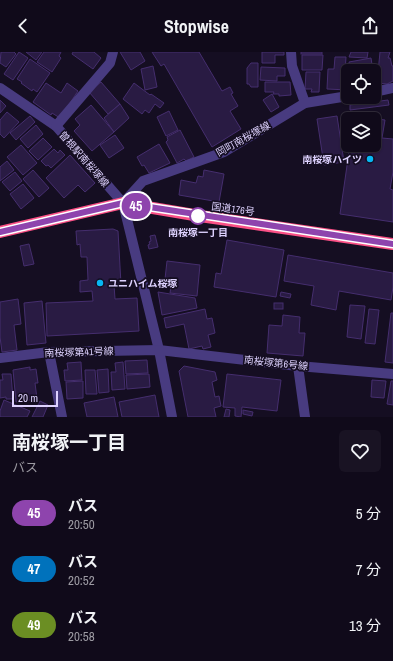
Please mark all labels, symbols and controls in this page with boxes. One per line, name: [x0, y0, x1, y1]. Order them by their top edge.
text: Stopwise: [164, 14, 229, 39]
icon: back: [12, 15, 34, 37]
icon: share: [359, 15, 381, 37]
map controls: [341, 64, 381, 152]
button: locate: [341, 64, 381, 104]
button: layers: [341, 112, 381, 152]
street label: 岡町南桜塚線: [214, 119, 272, 159]
street label: 曽根駅南桜塚線: [56, 128, 112, 190]
place label: 南桜塚ハイツ: [302, 153, 362, 166]
marker: 南桜塚ハイツ: [365, 154, 375, 164]
line badge: 45: [118, 193, 154, 219]
text: 45: [130, 197, 142, 215]
street label: 国道176号: [210, 200, 256, 218]
marker: 南桜塚一丁目: [189, 207, 207, 225]
place label: 南桜塚一丁目: [168, 226, 228, 239]
place label: ユニハイム桜塚: [108, 277, 178, 290]
marker: ユニハイム桜塚: [95, 278, 105, 288]
street label: 南桜塚第41号線: [44, 344, 114, 360]
street label: 南桜塚第6号線: [243, 353, 309, 373]
scale bar: [12, 389, 58, 408]
text: 20 m: [18, 391, 38, 405]
text: 南桜塚一丁目: [12, 429, 126, 455]
button: heart: [339, 430, 381, 472]
text: バス: [12, 459, 38, 476]
text: バス: [68, 495, 98, 516]
text: 5 分: [356, 503, 381, 524]
text: 45: [28, 504, 40, 522]
text: 20:50: [68, 516, 95, 533]
text: バス: [68, 551, 98, 572]
text: 7 分: [356, 559, 381, 580]
text: 47: [28, 560, 40, 578]
text: 20:52: [68, 572, 95, 589]
text: バス: [68, 607, 98, 628]
text: 13 分: [349, 615, 381, 636]
text: 49: [28, 616, 40, 634]
text: 20:58: [68, 628, 95, 645]

